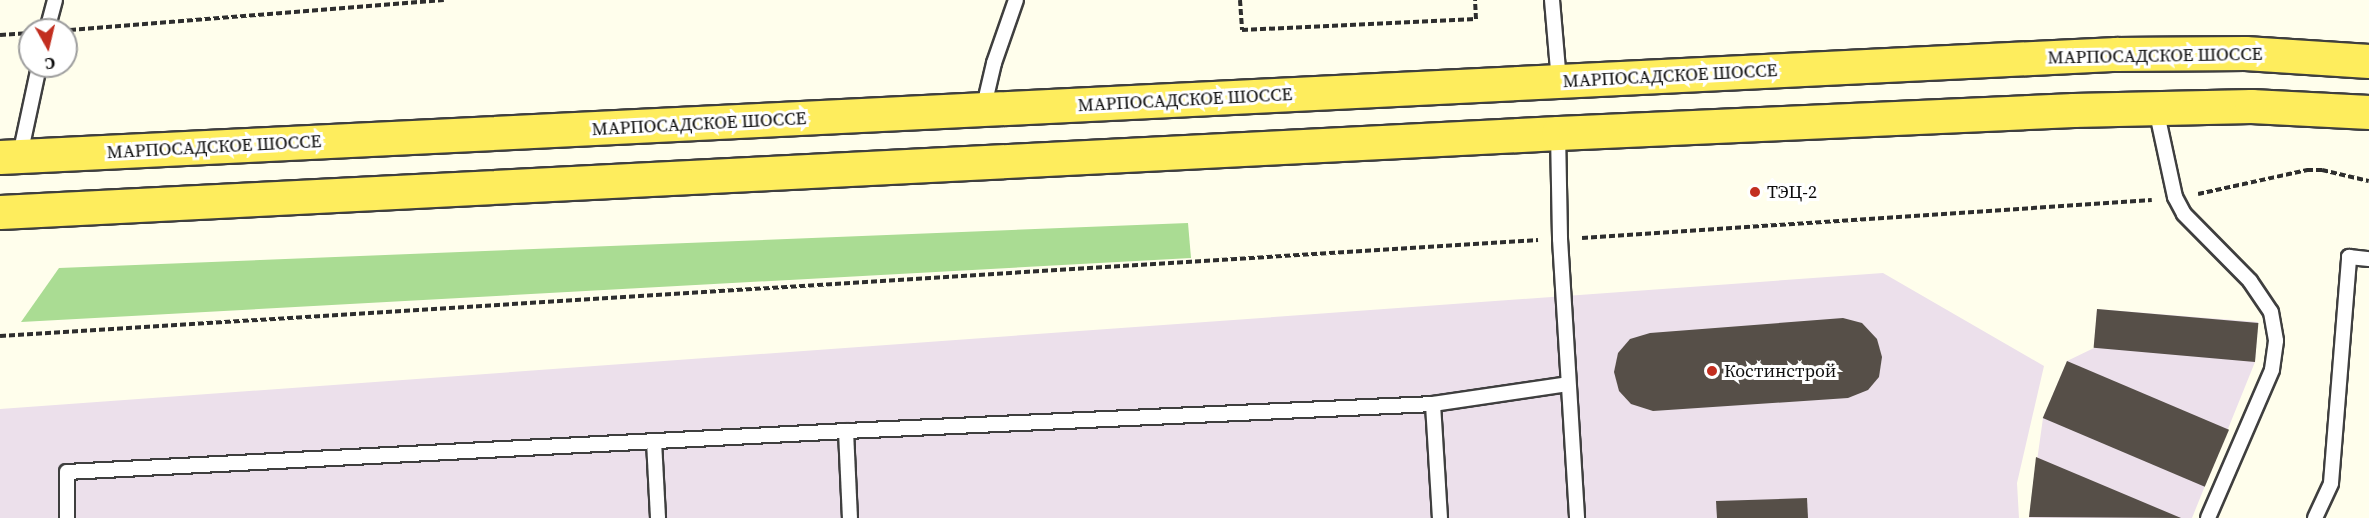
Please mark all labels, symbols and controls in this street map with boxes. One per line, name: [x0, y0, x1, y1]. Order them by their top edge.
north arrow: [18, 18, 78, 78]
street label: МАРПОСАДСКОЕ ШОССЕ: [2047, 43, 2263, 69]
text: С: [44, 52, 57, 75]
street label: МАРПОСАДСКОЕ ШОССЕ: [1562, 60, 1778, 92]
street label: МАРПОСАДСКОЕ ШОССЕ: [1077, 84, 1293, 116]
street label: МАРПОСАДСКОЕ ШОССЕ: [591, 108, 807, 140]
street label: МАРПОСАДСКОЕ ШОССЕ: [106, 131, 322, 163]
place label: ТЭЦ-2: [1767, 181, 1817, 203]
marker: ТЭЦ-2: [1748, 185, 1762, 199]
place label: Костинстрой: [1724, 360, 1836, 382]
marker: Костинстрой: [1705, 364, 1719, 378]

